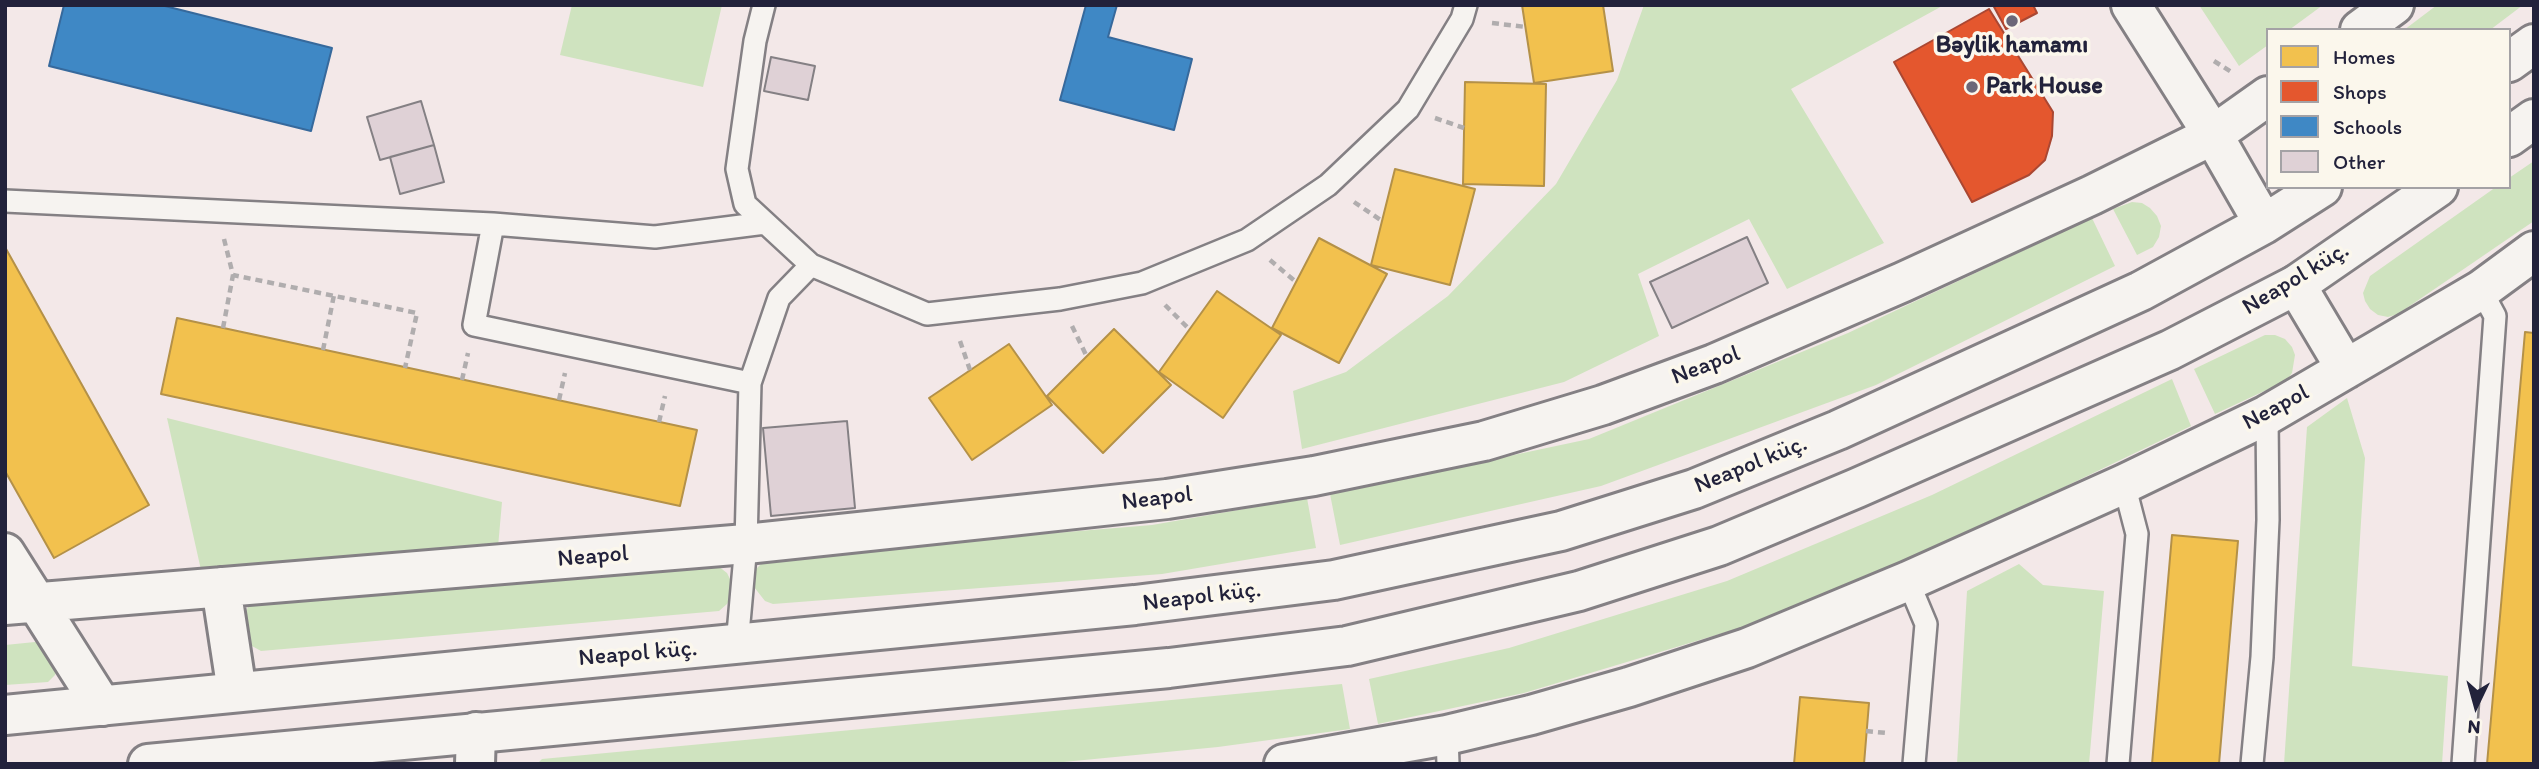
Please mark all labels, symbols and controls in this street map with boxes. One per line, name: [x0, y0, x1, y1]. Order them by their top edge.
marker: Bəylik hamamı: [2004, 13, 2020, 29]
legend: [2266, 28, 2511, 189]
place label: Bəylik hamamı: [1936, 32, 2088, 60]
text: Homes: [2333, 44, 2395, 69]
place label: Park House: [1986, 73, 2103, 101]
marker: Park House: [1964, 79, 1980, 95]
text: Shops: [2333, 79, 2387, 104]
text: Schools: [2333, 114, 2402, 139]
text: Other: [2333, 149, 2385, 174]
street label: Neapol küç.: [2237, 236, 2355, 322]
street label: Neapol: [1668, 340, 1744, 392]
street label: Neapol: [2238, 379, 2314, 437]
street label: Neapol küç.: [1690, 429, 1812, 501]
street label: Neapol: [1120, 480, 1194, 518]
street label: Neapol: [556, 540, 630, 574]
street label: Neapol küç.: [1141, 575, 1263, 619]
street label: Neapol küç.: [577, 634, 699, 674]
north arrow: [2441, 671, 2511, 741]
text: N: [2467, 715, 2482, 739]

